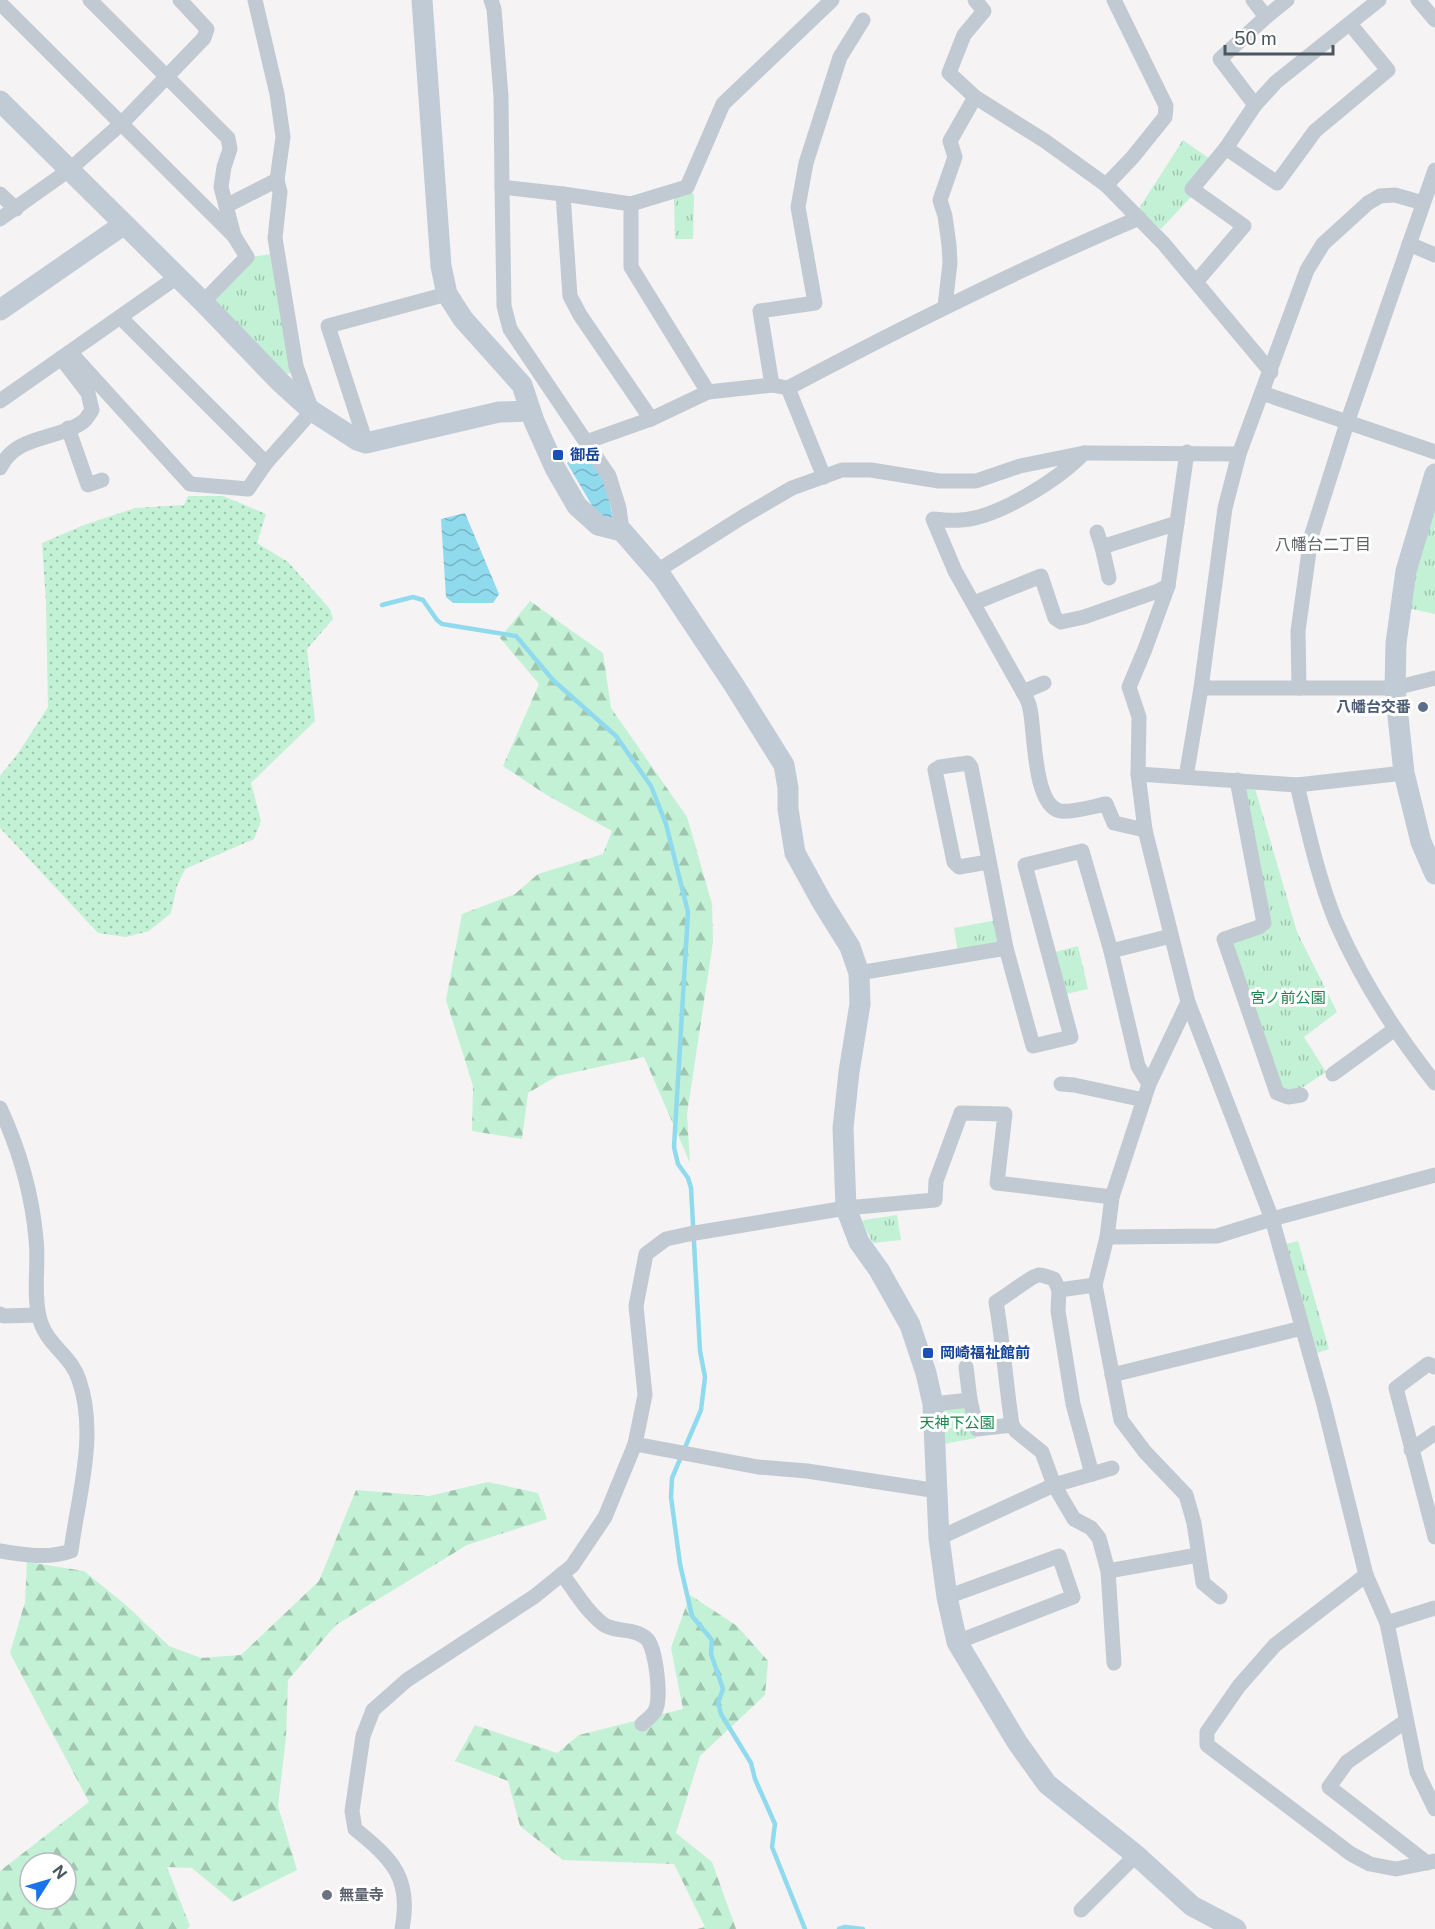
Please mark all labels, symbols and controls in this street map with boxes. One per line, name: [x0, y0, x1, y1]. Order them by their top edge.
scale bar: [1225, 18, 1333, 56]
text: 50 m: [1234, 28, 1277, 49]
place label: 御岳: [570, 446, 600, 463]
marker: 御岳: [551, 448, 565, 462]
district label: 八幡台二丁目: [1275, 535, 1371, 554]
place label: 八幡台交番: [1336, 698, 1411, 715]
marker: 八幡台交番: [1416, 700, 1430, 714]
park label: 宮ノ前公園: [1250, 989, 1326, 1006]
place label: 岡崎福祉館前: [940, 1344, 1030, 1361]
marker: 岡崎福祉館前: [921, 1346, 935, 1360]
park label: 天神下公園: [919, 1414, 995, 1431]
north arrow: [18, 1851, 78, 1911]
text: N: [48, 1862, 71, 1883]
place label: 無量寺: [339, 1886, 384, 1903]
marker: 無量寺: [320, 1888, 334, 1902]

